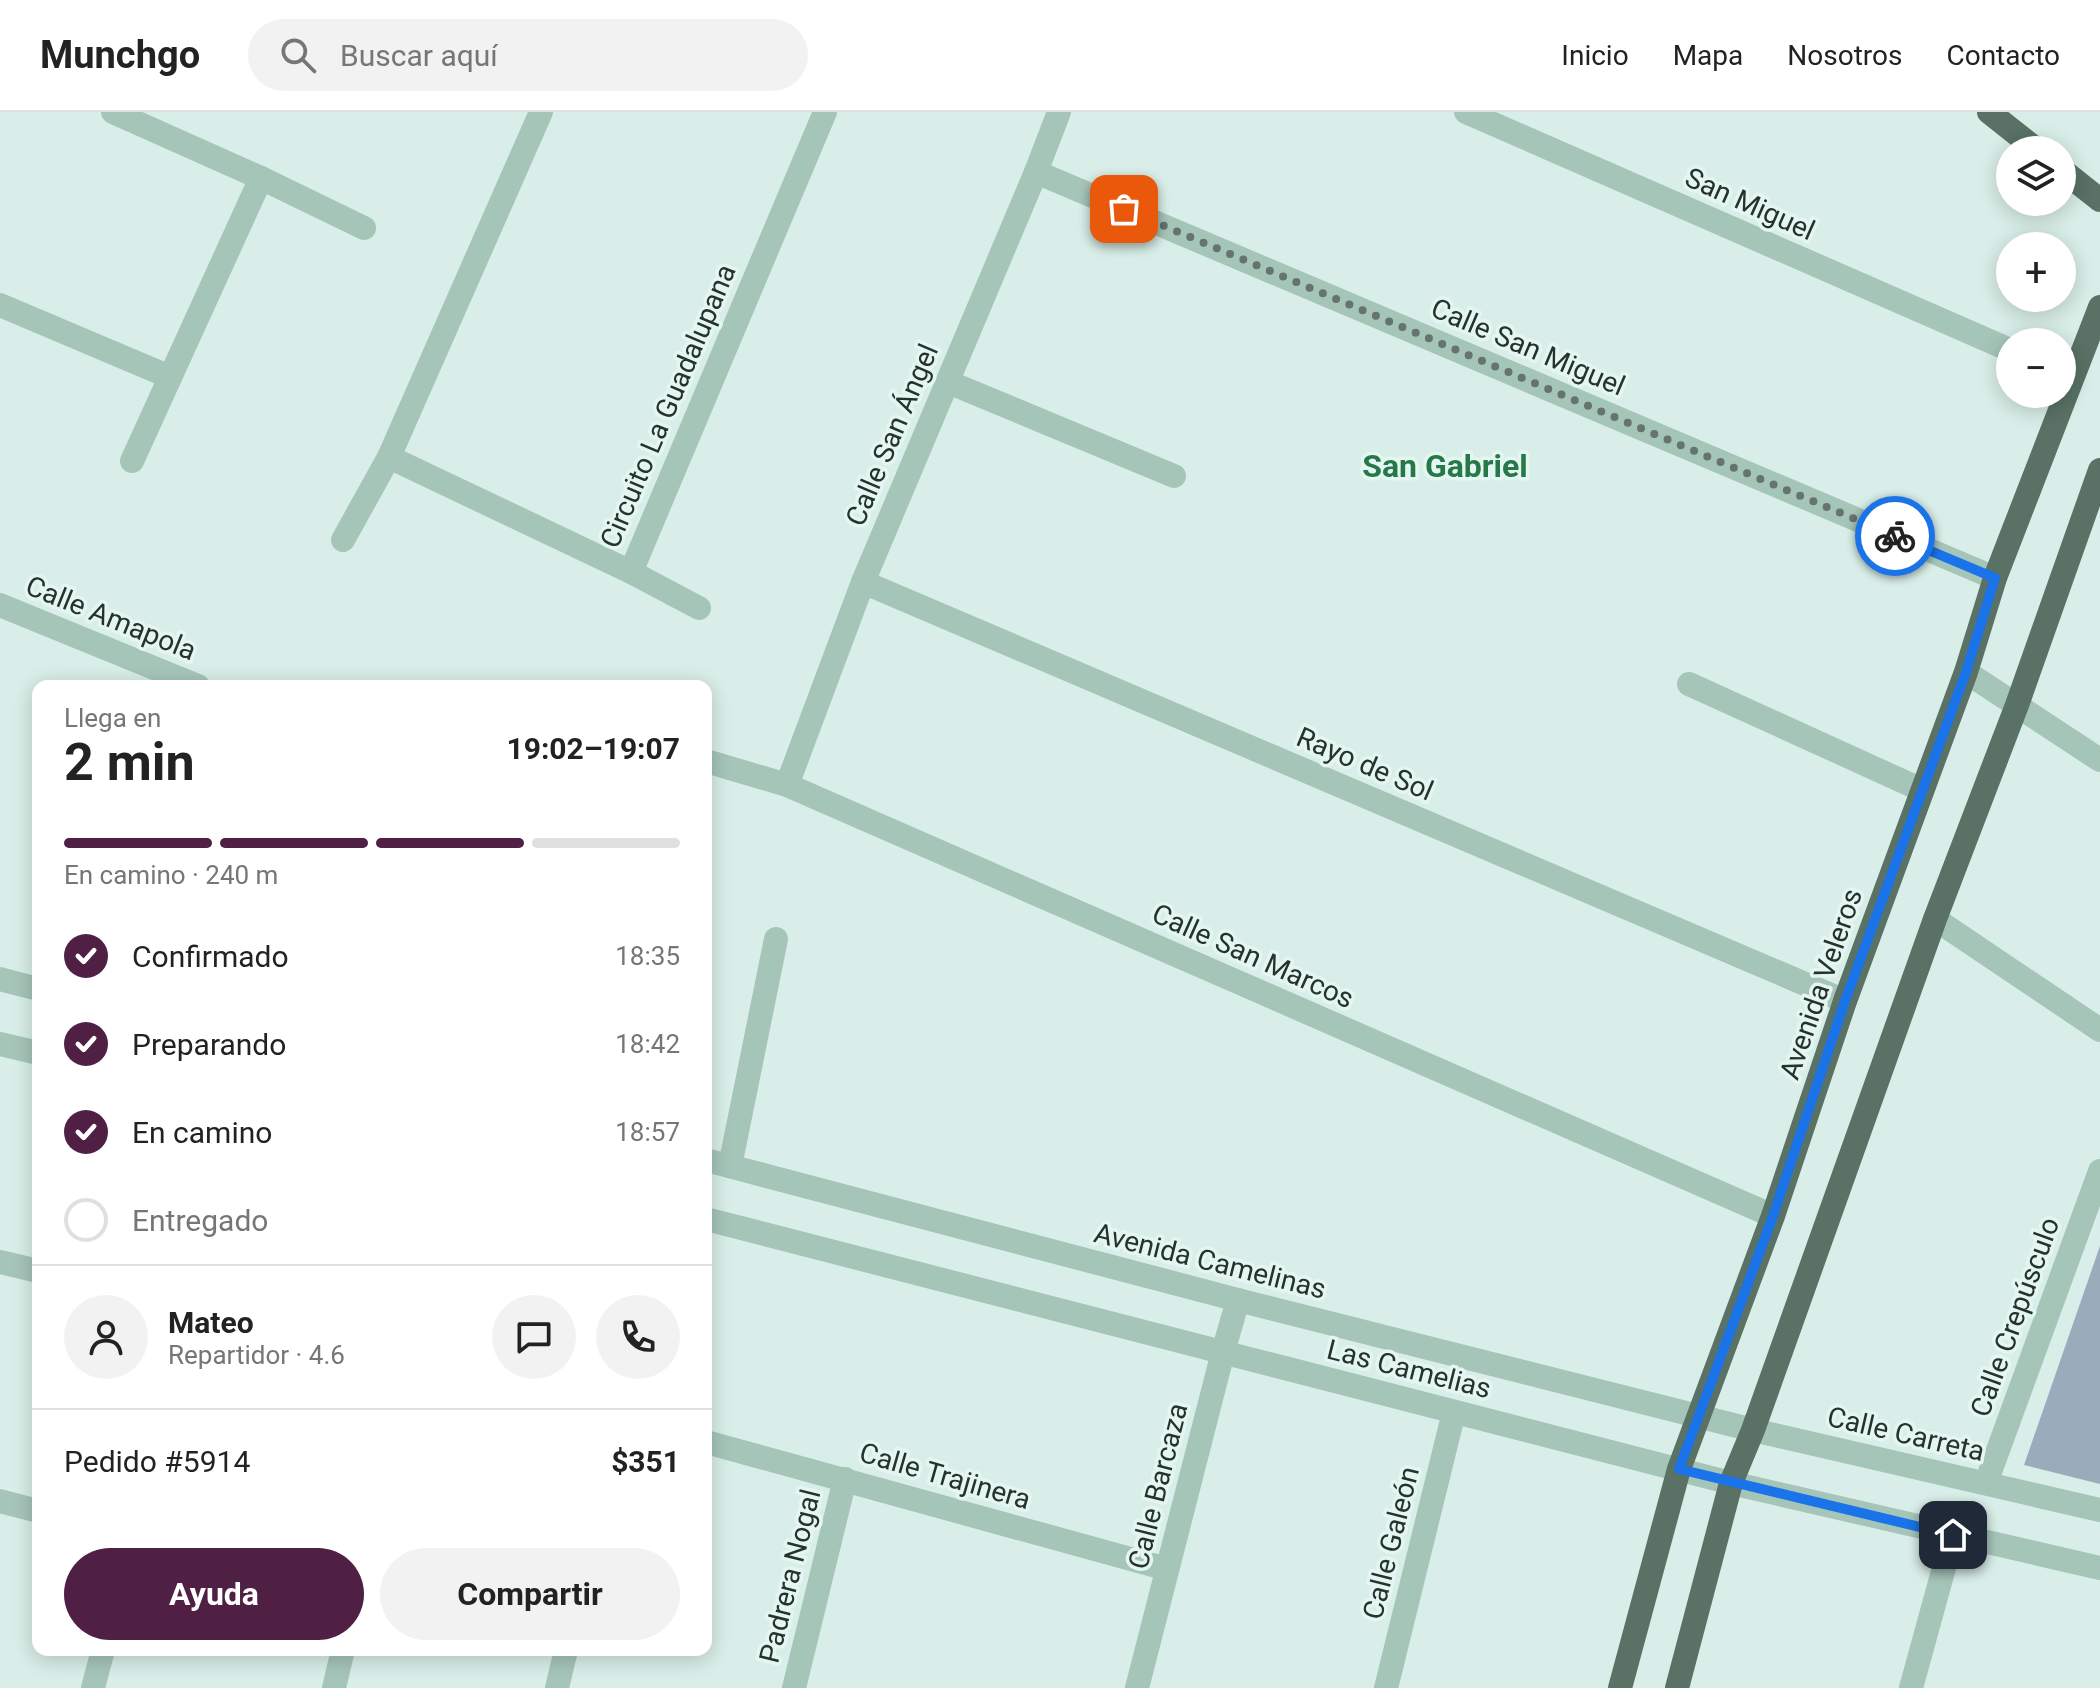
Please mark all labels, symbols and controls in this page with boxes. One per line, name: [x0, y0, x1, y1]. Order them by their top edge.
search box: [248, 19, 808, 91]
text: Munchgo: [40, 33, 200, 77]
icon: search: [276, 33, 320, 77]
text: Buscar aquí: [340, 38, 498, 73]
text: Inicio: [1561, 39, 1629, 72]
text: Mapa: [1673, 39, 1743, 72]
text: Nosotros: [1787, 39, 1902, 72]
text: Contacto: [1946, 39, 2060, 72]
map controls: [1996, 136, 2076, 408]
button: layers: [1996, 136, 2076, 216]
street label: San Miguel: [1680, 161, 1820, 247]
pin: [1090, 175, 1158, 243]
icon: bag: [1102, 187, 1146, 231]
button: +: [1996, 232, 2076, 312]
street label: Circuito La Guadalupana: [593, 259, 743, 553]
street label: Calle San Miguel: [1426, 291, 1630, 403]
button: −: [1996, 328, 2076, 408]
street label: Calle San Ángel: [839, 339, 945, 531]
district label: San Gabriel: [1362, 447, 1528, 485]
courier: [1855, 496, 1935, 576]
icon: bike: [1873, 514, 1917, 558]
street label: Calle Amapola: [21, 569, 201, 667]
text: Llega en: [64, 703, 161, 733]
street label: Rayo de Sol: [1292, 720, 1438, 808]
text: 19:02–19:07: [506, 731, 680, 766]
text: 2 min: [64, 732, 195, 793]
text: En camino · 240 m: [64, 860, 278, 890]
street label: Avenida Veleros: [1773, 884, 1869, 1084]
street label: Calle San Marcos: [1147, 897, 1359, 1015]
icon: check: [64, 934, 108, 978]
text: Confirmado: [132, 939, 289, 974]
text: 18:35: [615, 941, 680, 971]
icon: check: [64, 1022, 108, 1066]
text: Preparando: [132, 1027, 286, 1062]
text: 18:42: [615, 1029, 680, 1059]
icon: check: [64, 1110, 108, 1154]
text: En camino: [132, 1115, 272, 1150]
text: 18:57: [615, 1117, 680, 1147]
text: Entregado: [132, 1203, 268, 1238]
street label: Calle Crepúsculo: [1964, 1213, 2066, 1421]
street label: Avenida Camelinas: [1091, 1216, 1329, 1306]
button: person: [64, 1295, 148, 1379]
button: chat: [492, 1295, 576, 1379]
button: phone: [596, 1295, 680, 1379]
text: Mateo: [168, 1305, 254, 1340]
street label: Las Camelias: [1324, 1333, 1494, 1405]
text: Repartidor · 4.6: [168, 1340, 345, 1370]
street label: Calle Barcaza: [1121, 1400, 1195, 1572]
street label: Calle Carreta: [1824, 1400, 1988, 1468]
street label: Calle Trajinera: [856, 1436, 1034, 1516]
text: Pedido #5914: [64, 1444, 250, 1479]
text: $351: [611, 1444, 680, 1479]
street label: Calle Galeón: [1356, 1463, 1426, 1623]
street label: Padrera Nogal: [753, 1486, 827, 1666]
pin: [1919, 1501, 1987, 1569]
icon: home: [1931, 1513, 1975, 1557]
button: Ayuda: [64, 1548, 364, 1640]
button: Compartir: [380, 1548, 680, 1640]

